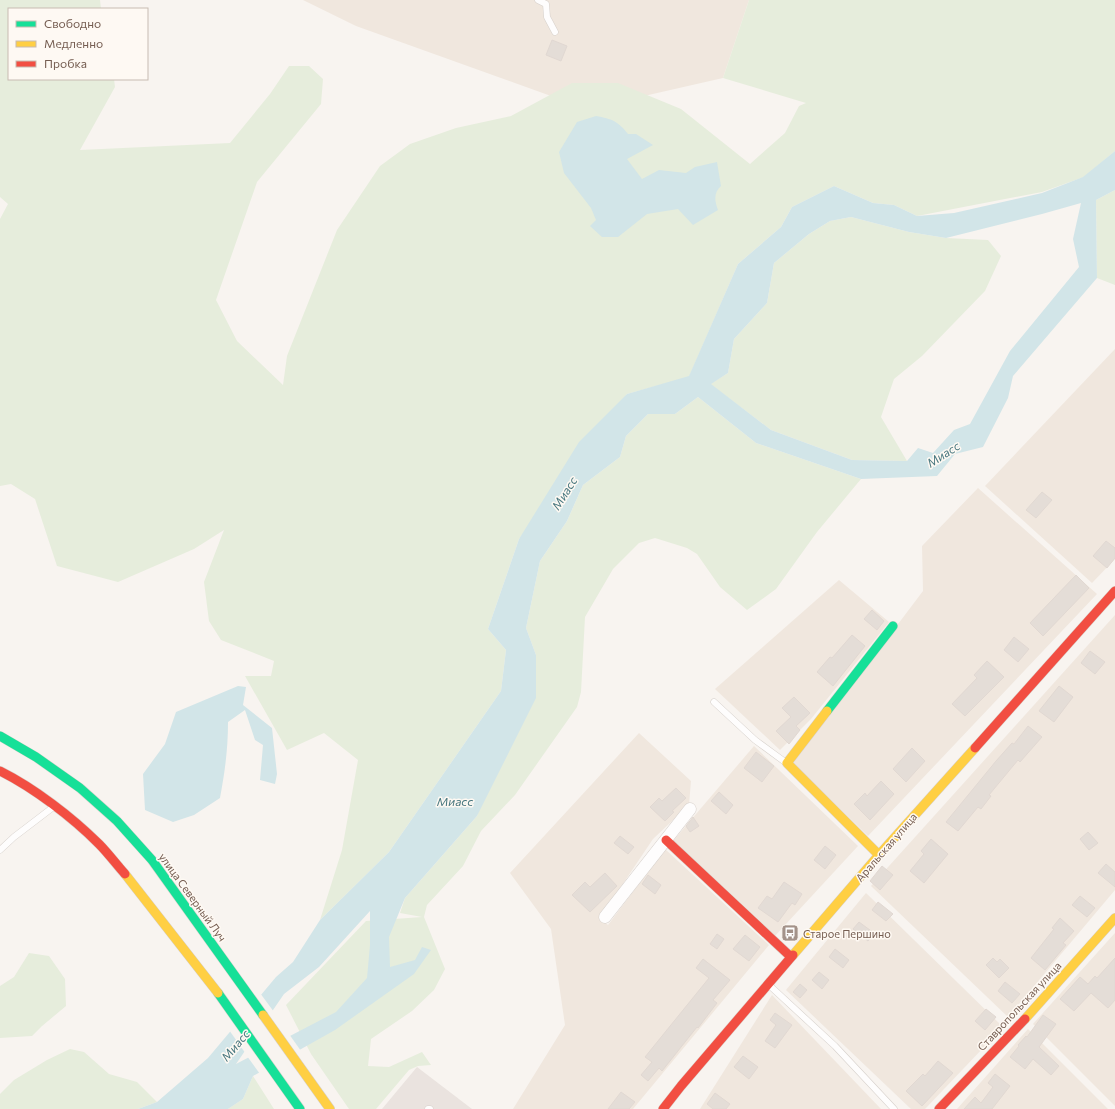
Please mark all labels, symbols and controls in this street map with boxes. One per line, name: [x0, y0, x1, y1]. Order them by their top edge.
legend: [8, 8, 148, 80]
text: Свободно: [44, 16, 101, 30]
text: Медленно: [44, 36, 103, 50]
text: Пробка: [44, 56, 87, 70]
water label: Миасс: [924, 438, 962, 470]
water label: Миасс: [548, 474, 580, 512]
water label: Миасс: [437, 794, 473, 808]
street label: Аральская улица: [853, 810, 919, 884]
street label: улица Северный Луч: [157, 850, 229, 944]
bus stop icon: Старое Першино: [780, 923, 800, 943]
place label: Старое Першино: [803, 927, 891, 940]
street label: Ставропольская улица: [974, 959, 1064, 1053]
water label: Миасс: [218, 1026, 252, 1063]

